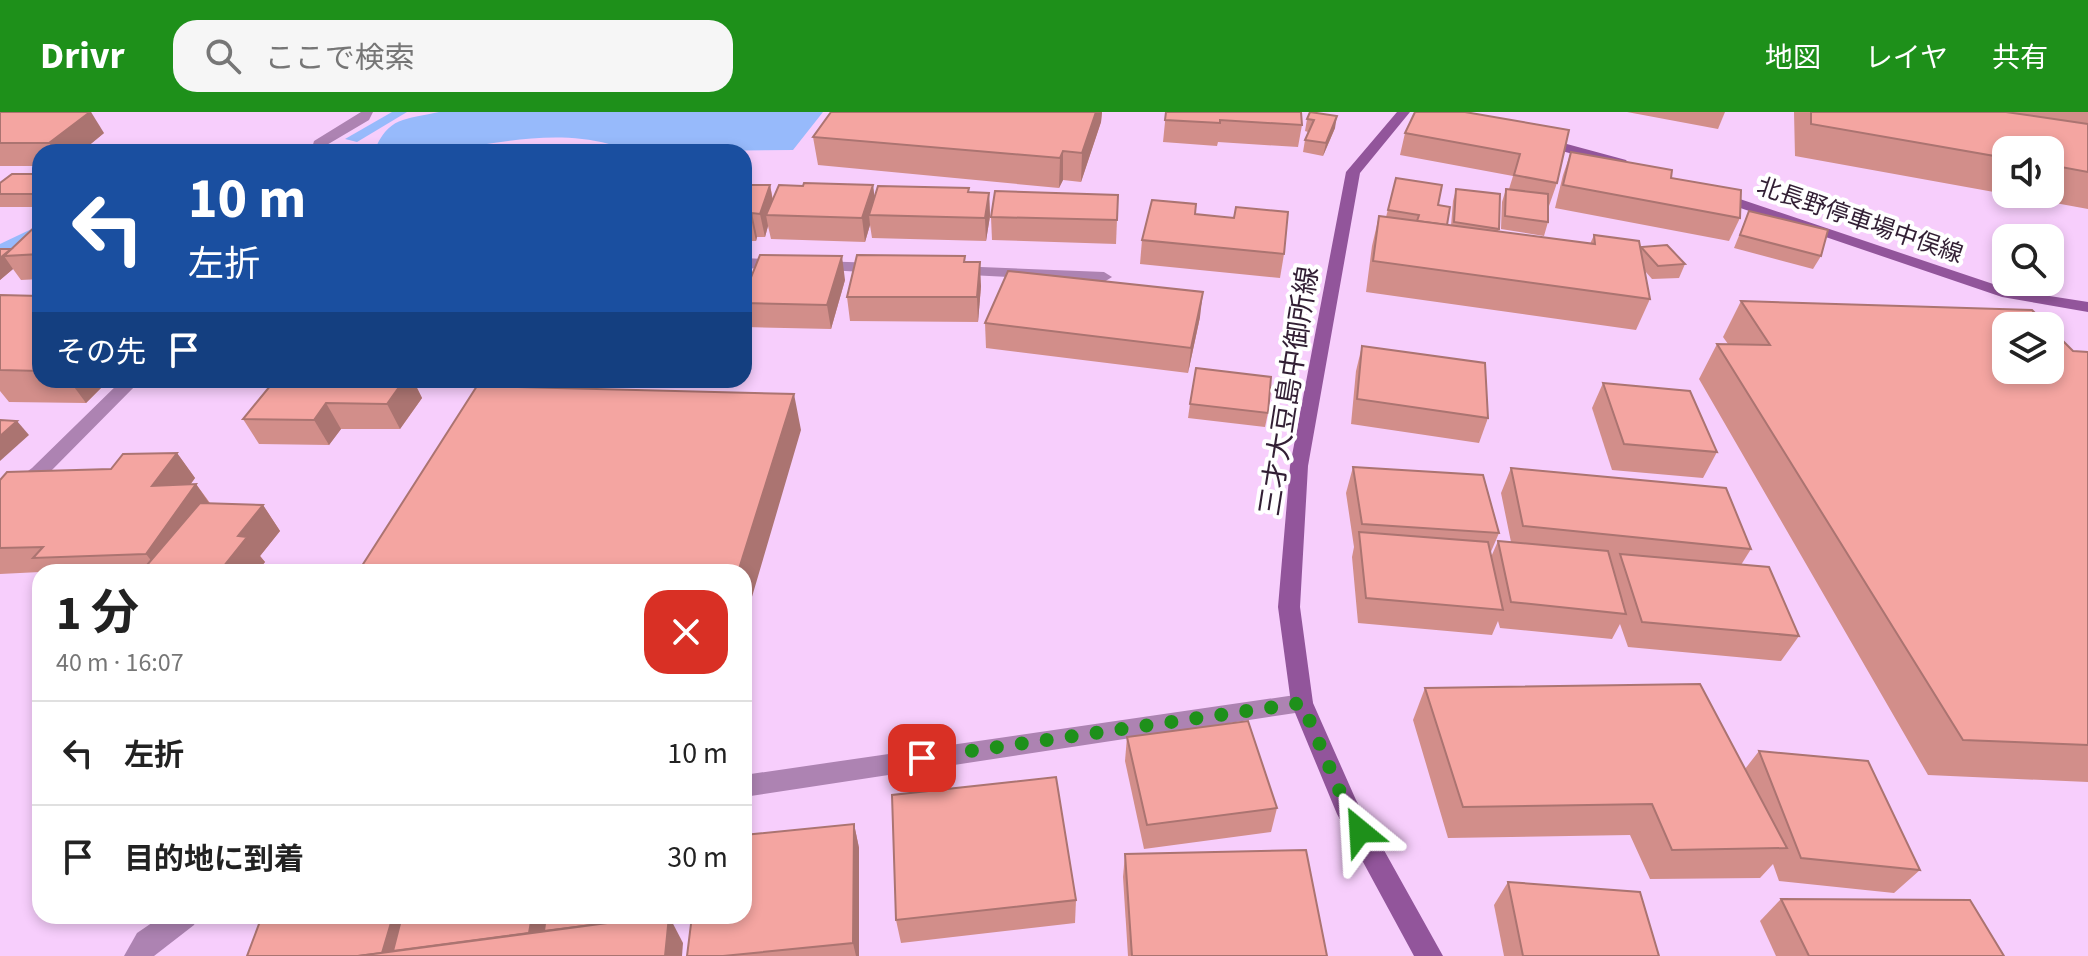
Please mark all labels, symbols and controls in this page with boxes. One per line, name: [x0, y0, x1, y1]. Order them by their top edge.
search box: [173, 20, 733, 92]
text: Drivr: [40, 29, 125, 83]
icon: search: [201, 34, 245, 78]
text: ここで検索: [265, 37, 415, 80]
text: 地図: [1765, 38, 1821, 78]
text: レイヤ: [1865, 38, 1948, 78]
text: 共有: [1992, 38, 2048, 78]
map controls: [1992, 136, 2064, 384]
button: sound: [1992, 136, 2064, 208]
text: 10 m: [188, 160, 306, 239]
street label: 北長野停車場中俣線: [1752, 169, 1968, 272]
icon: left: [56, 176, 160, 280]
button: search: [1992, 224, 2064, 296]
text: 左折: [188, 239, 260, 290]
street label: 三才大豆島中御所線: [1250, 264, 1328, 519]
button: layers: [1992, 312, 2064, 384]
icon: arrive: [162, 328, 206, 372]
text: その先: [56, 331, 146, 374]
text: 1 分: [56, 580, 139, 648]
button: close: [644, 590, 728, 674]
text: 40 m · 16:07: [56, 644, 184, 681]
pin: [888, 724, 956, 792]
icon: left: [56, 731, 100, 775]
text: 10 m: [667, 732, 728, 775]
text: 左折: [124, 734, 184, 777]
icon: arrive: [900, 736, 944, 780]
position arrow: [1318, 789, 1402, 873]
icon: arrive: [56, 835, 100, 879]
text: 30 m: [667, 836, 728, 879]
text: 目的地に到着: [124, 838, 304, 881]

